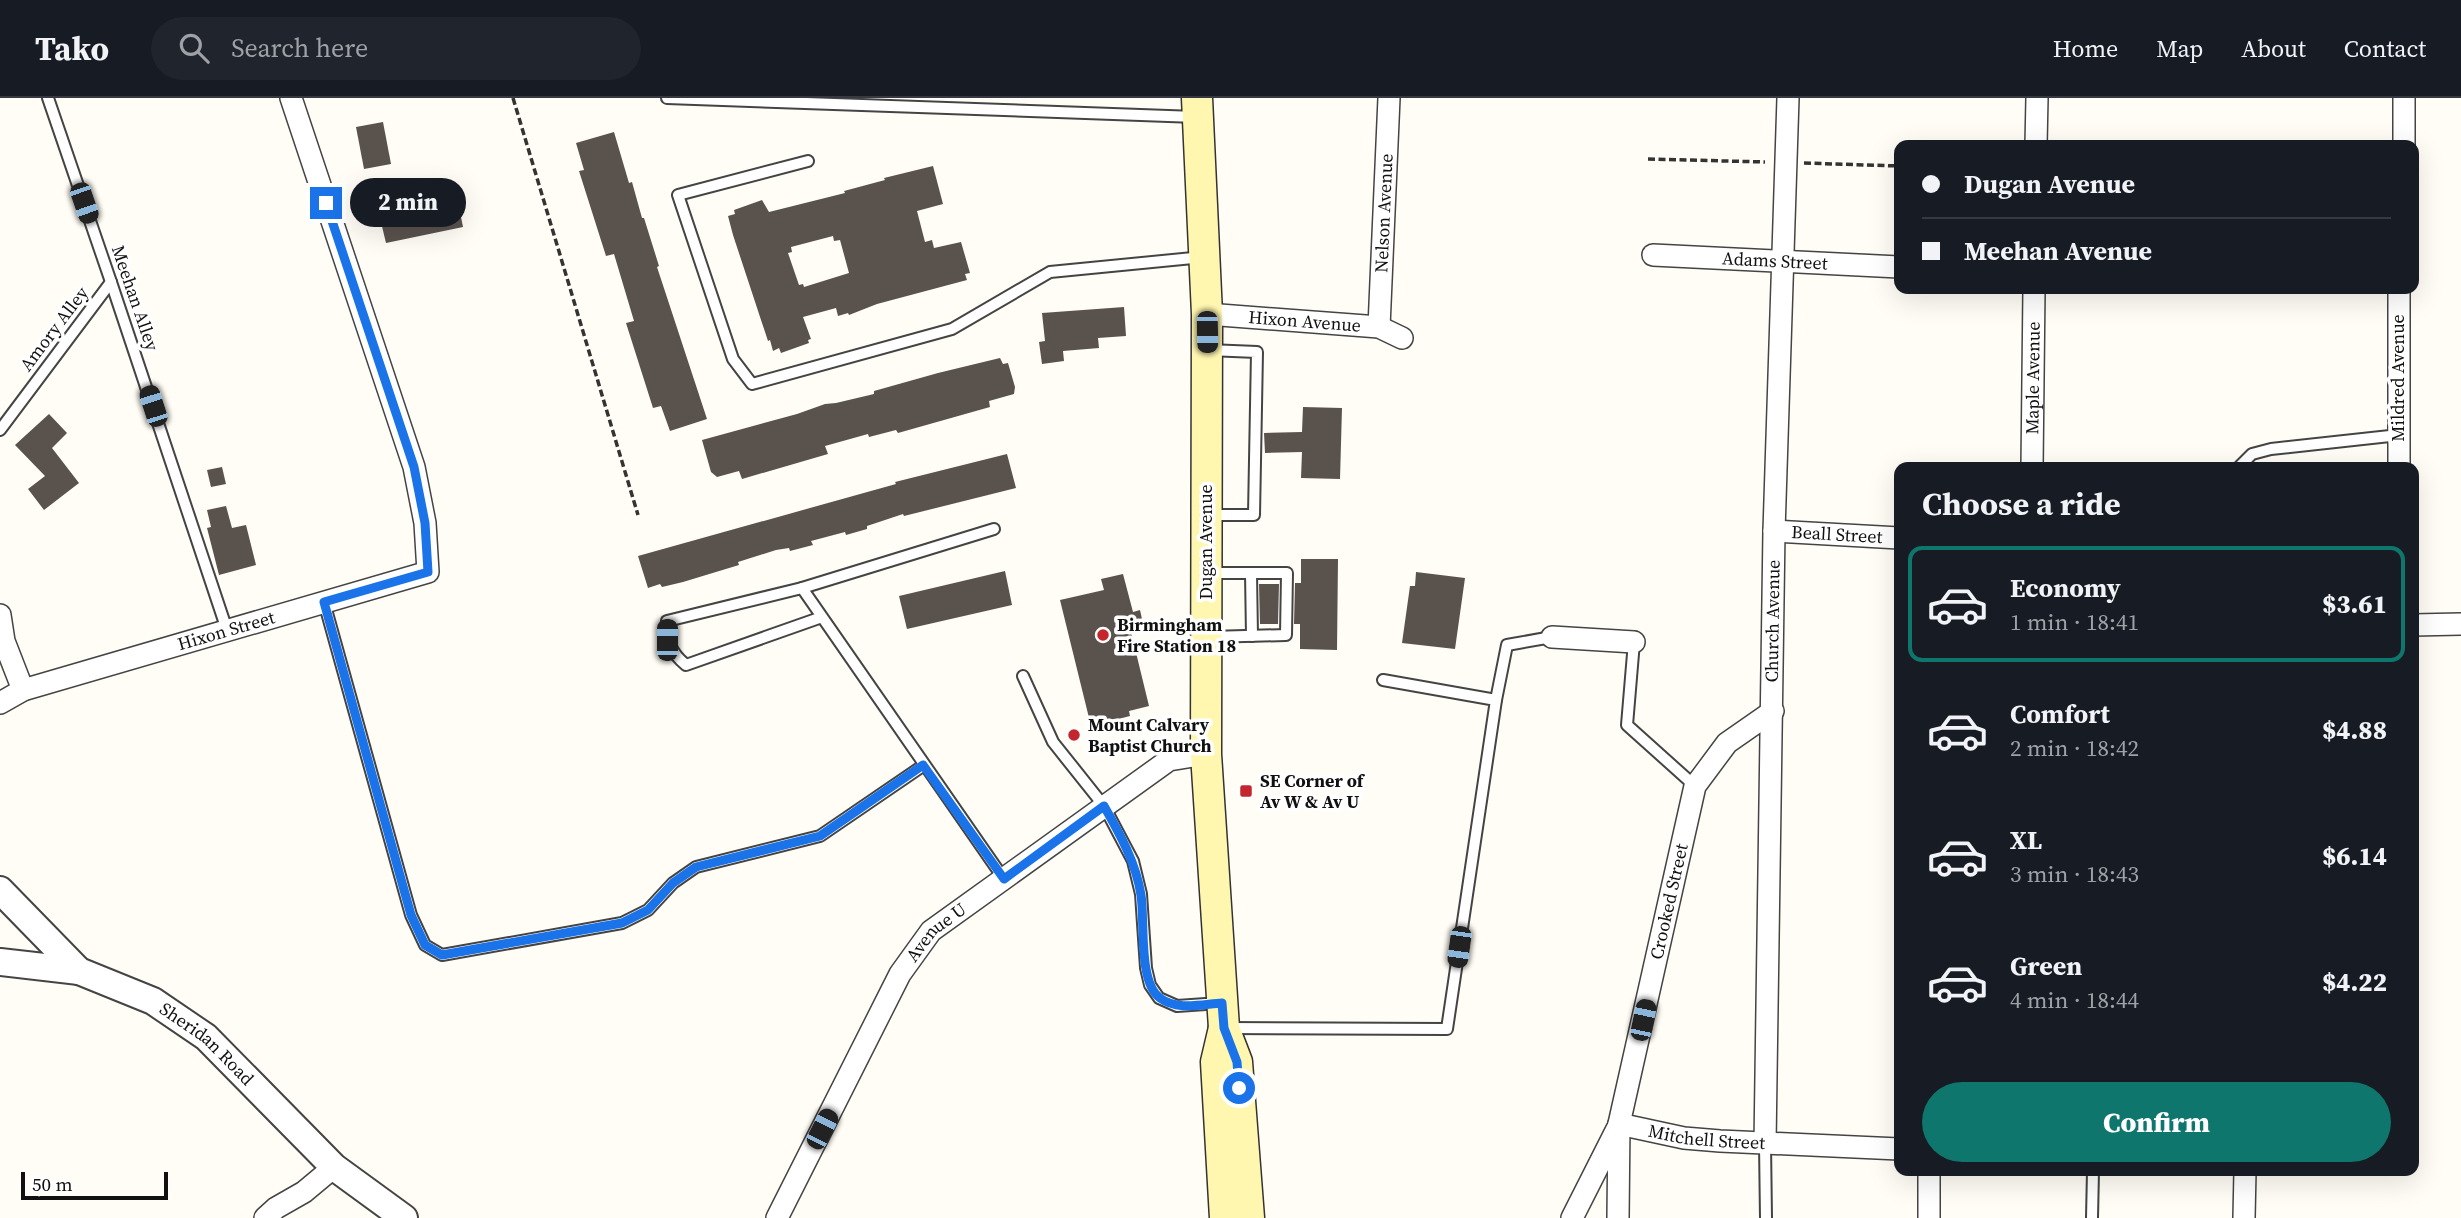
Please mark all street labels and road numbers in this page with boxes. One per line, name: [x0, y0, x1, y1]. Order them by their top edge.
street label: Nelson Avenue: [1368, 153, 1399, 273]
street label: Meehan Alley: [106, 242, 165, 355]
street label: Adams Street: [1722, 245, 1828, 276]
street label: Amory Alley: [13, 281, 94, 376]
street label: Hixon Avenue: [1248, 304, 1362, 338]
street label: Mildred Avenue: [2385, 314, 2410, 442]
street label: Maple Avenue: [2019, 321, 2046, 435]
street label: Dugan Avenue: [1193, 484, 1218, 600]
street label: Beall Street: [1791, 519, 1883, 549]
street label: Church Avenue: [1759, 559, 1786, 683]
street label: Hixon Street: [174, 604, 278, 656]
street label: Crooked Street: [1643, 841, 1694, 962]
street label: Avenue U: [900, 897, 971, 967]
street label: Sheridan Road: [155, 996, 260, 1091]
street label: Mitchell Street: [1646, 1118, 1766, 1155]

